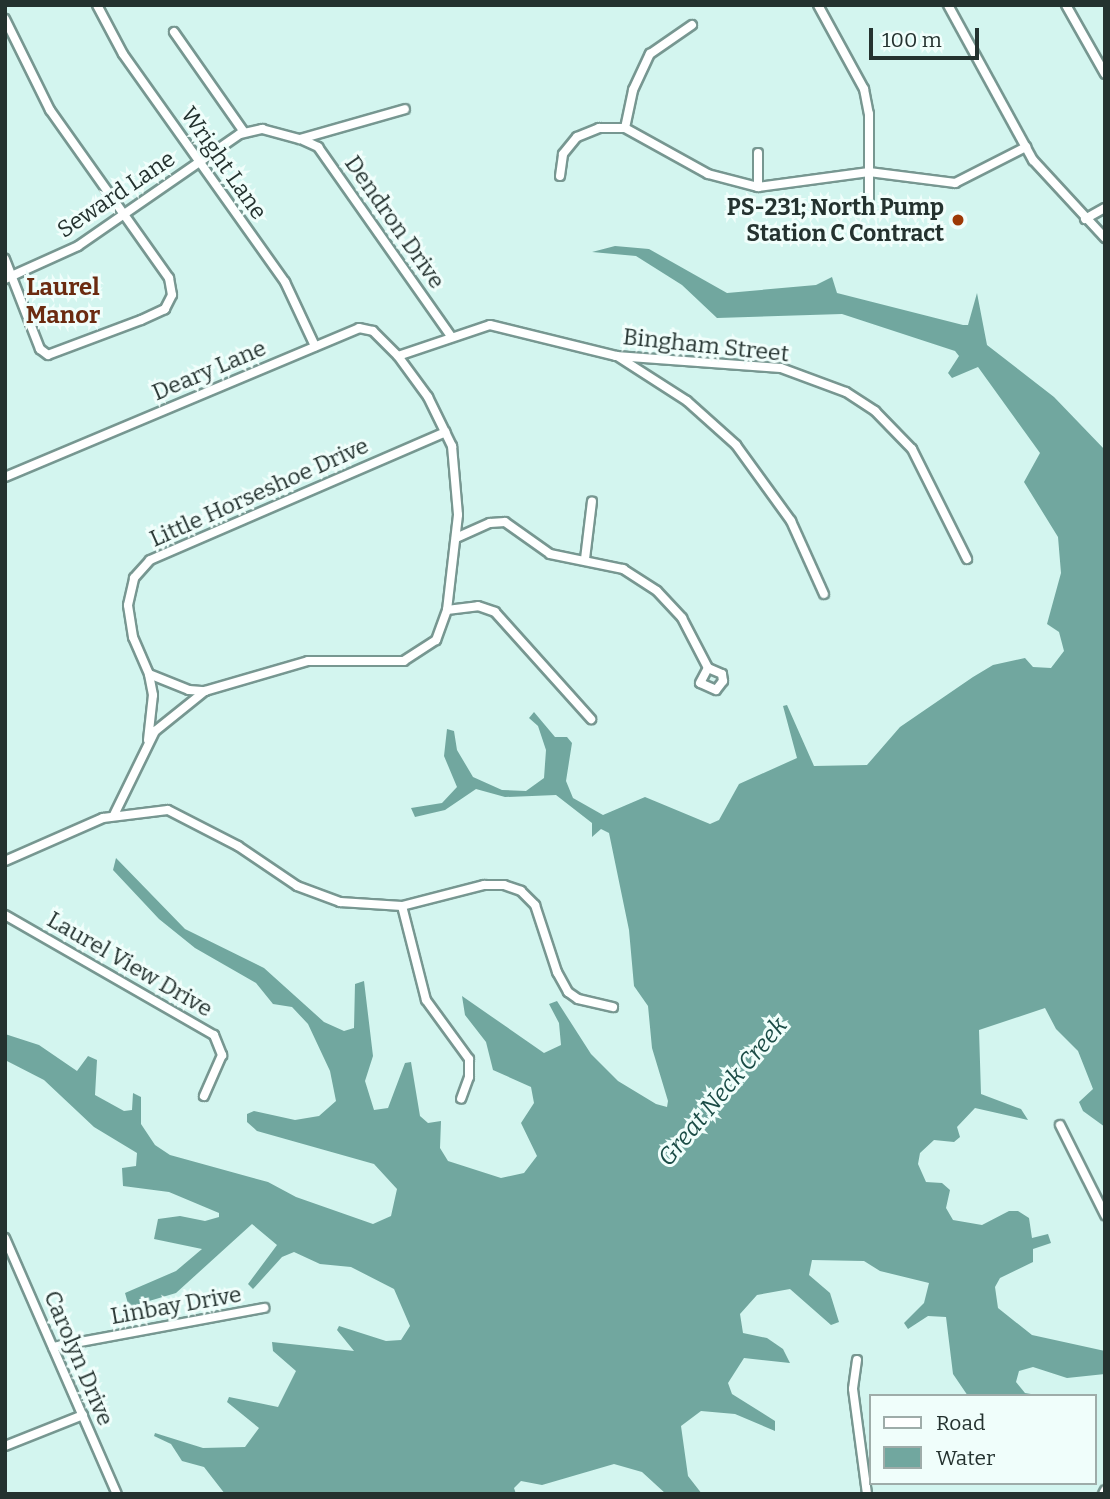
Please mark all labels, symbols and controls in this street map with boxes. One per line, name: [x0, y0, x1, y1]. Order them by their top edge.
scale bar: [872, 14, 982, 58]
text: 100 m: [882, 27, 942, 53]
street label: Wright Lane: [175, 101, 273, 225]
street label: Seward Lane: [52, 144, 180, 244]
street label: Dendron Drive: [339, 150, 451, 294]
place label: PS-231; North Pump Station C Contract: [727, 193, 944, 247]
marker: PS-231; North Pump Station C Contract: [950, 212, 966, 228]
district label: Laurel Manor: [26, 274, 100, 330]
street label: Bingham Street: [622, 323, 790, 367]
street label: Deary Lane: [148, 334, 270, 406]
street label: Little Horseshoe Drive: [145, 431, 373, 553]
street label: Laurel View Drive: [42, 905, 218, 1023]
water label: Great Neck Creek: [652, 1012, 794, 1172]
street label: Linbay Drive: [108, 1280, 244, 1330]
street label: Carolyn Drive: [38, 1286, 120, 1430]
legend: [869, 1394, 1096, 1485]
text: Road: [936, 1410, 985, 1436]
text: Water: [936, 1445, 995, 1471]

